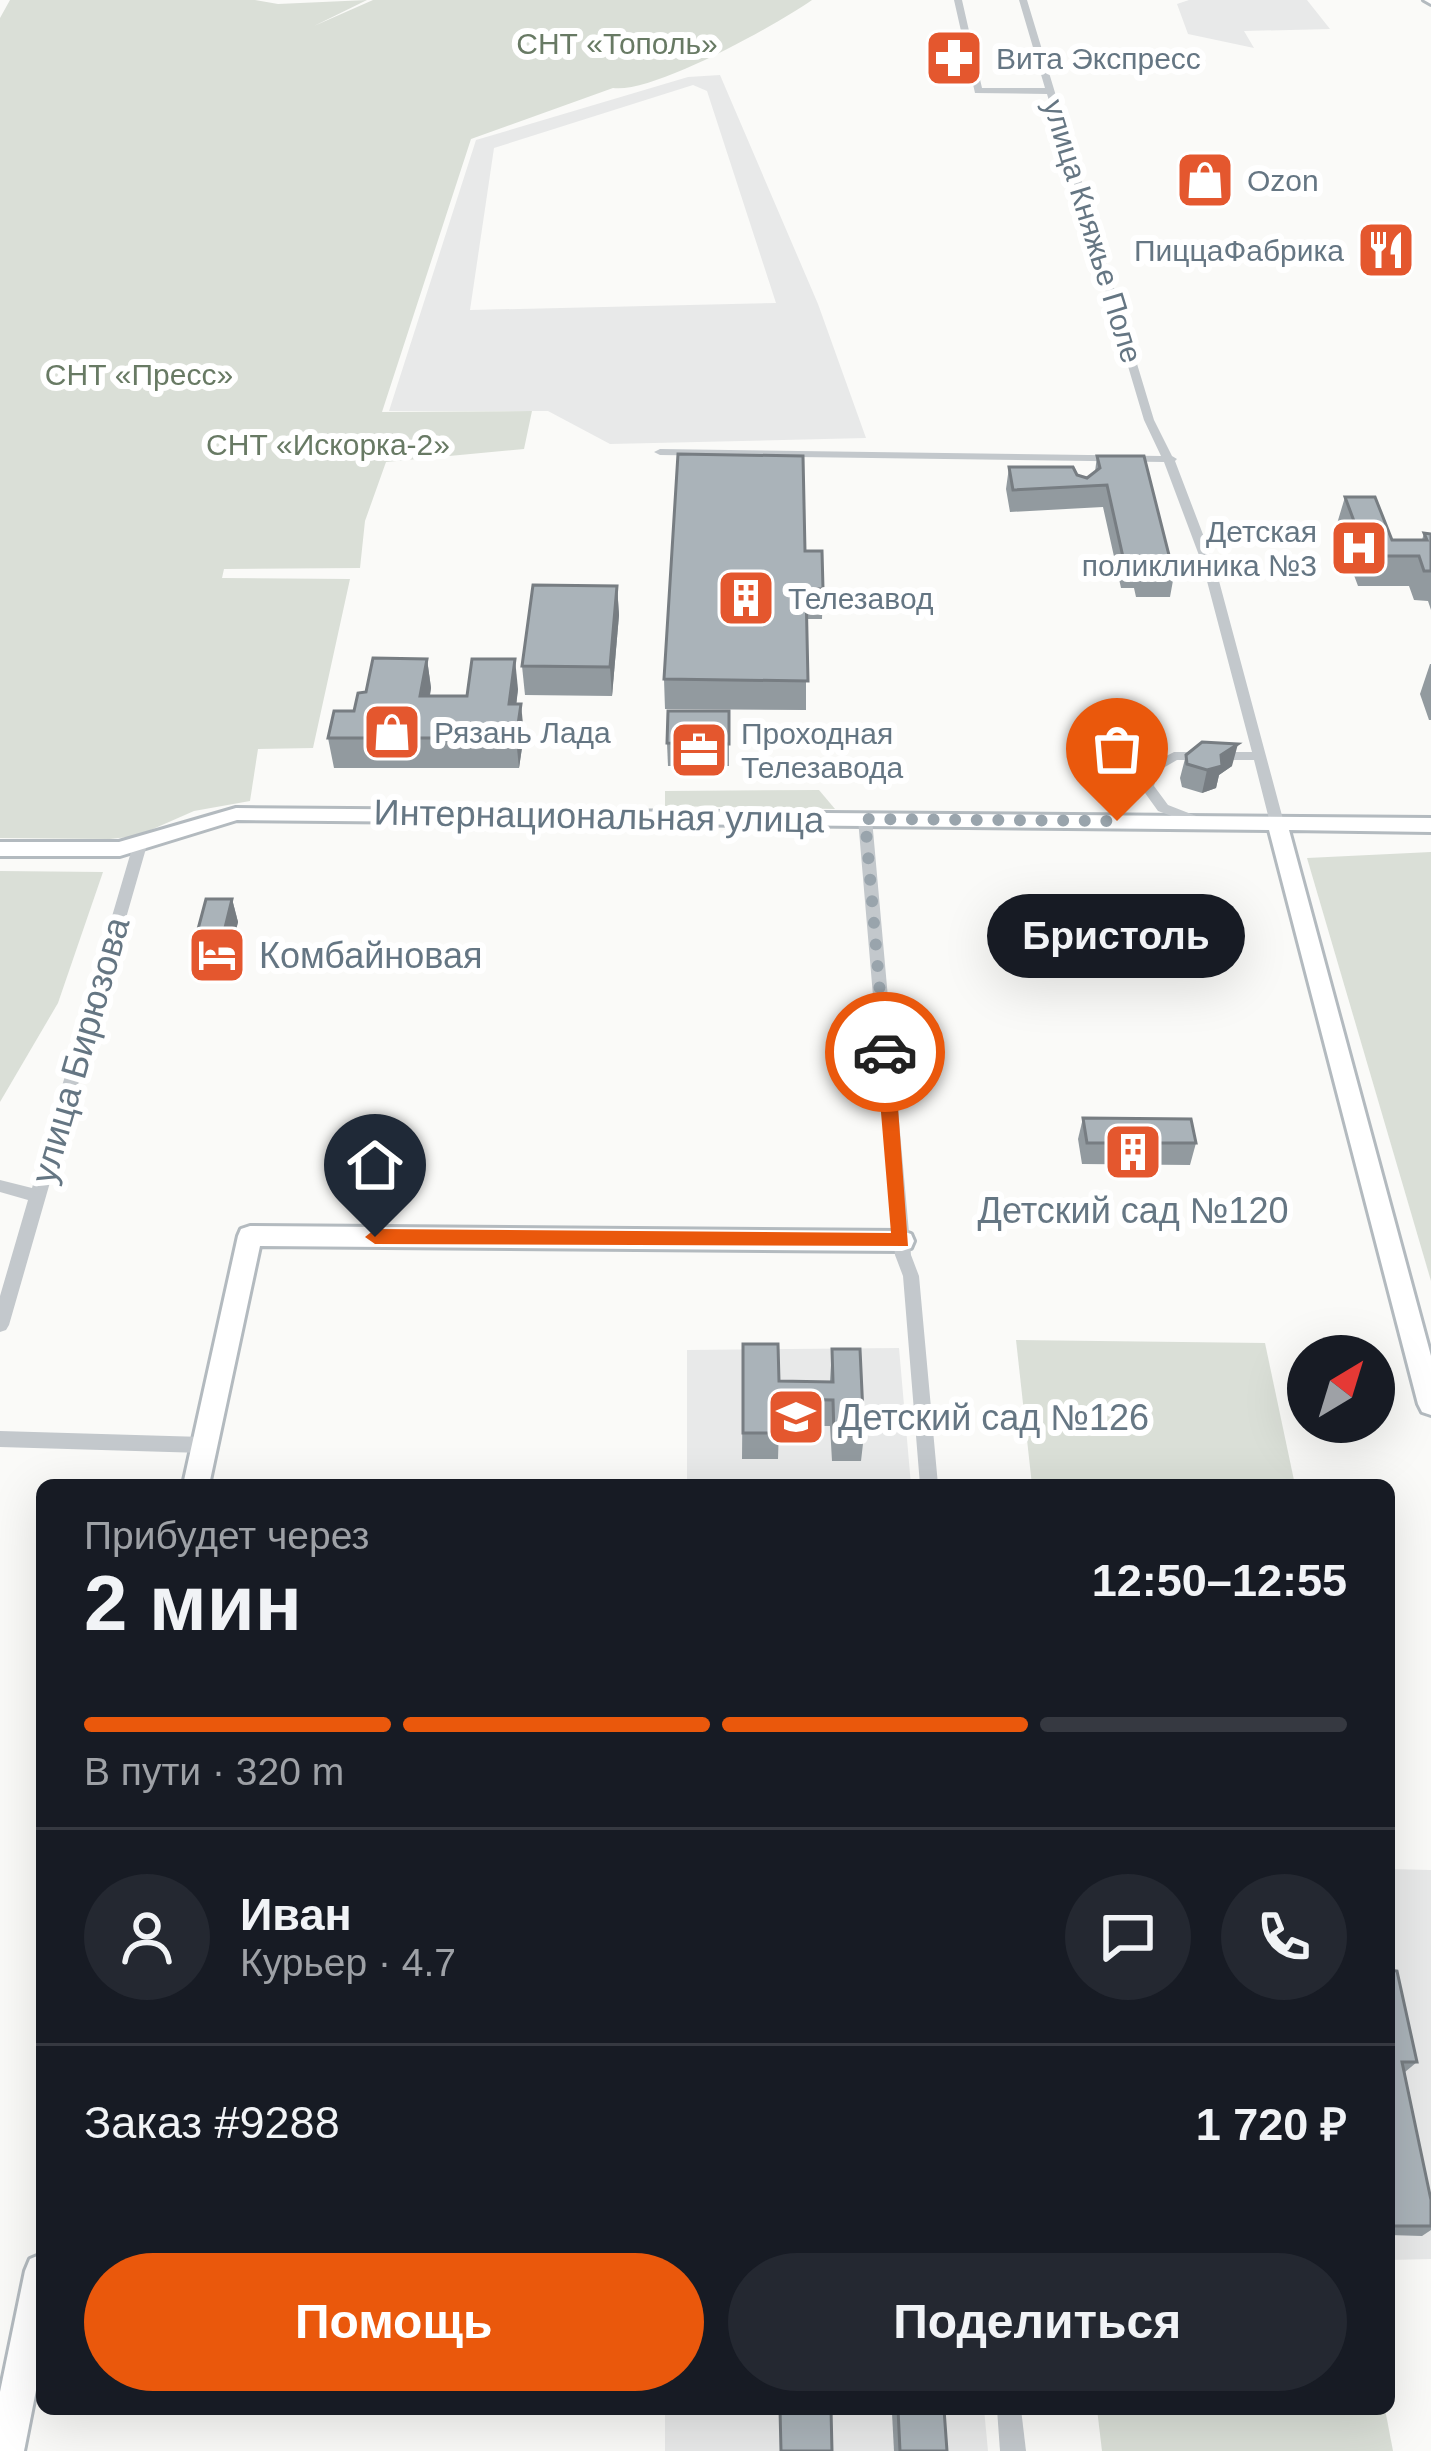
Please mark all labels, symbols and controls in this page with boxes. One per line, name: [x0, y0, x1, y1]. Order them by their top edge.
park label: СНТ «Тополь»: [516, 27, 718, 60]
pharmacy icon: Вита Экспресс: [923, 27, 985, 89]
place label: Вита Экспресс: [996, 42, 1201, 75]
street label: улица Княжье Поле: [1037, 95, 1149, 367]
shop icon: Ozon: [1174, 149, 1236, 211]
place label: Ozon: [1247, 164, 1319, 197]
restaurant icon: ПиццаФабрика: [1355, 219, 1417, 281]
place label: ПиццаФабрика: [1134, 234, 1344, 267]
park label: СНТ «Пресс»: [45, 358, 233, 391]
park label: СНТ «Искорка-2»: [206, 428, 450, 461]
place label: Детская поликлиника №3: [1082, 515, 1317, 582]
hospital icon: Детская поликлиника №3: [1328, 517, 1390, 579]
building icon: Телезавод: [715, 567, 777, 629]
place label: Телезавод: [788, 582, 933, 615]
pin: [1066, 698, 1168, 821]
shop icon: Рязань Лада: [361, 701, 423, 763]
place label: Рязань Лада: [434, 716, 611, 749]
icon: bag: [1084, 716, 1150, 782]
place label: Проходная Телезавода: [741, 717, 903, 784]
office icon: Проходная Телезавода: [668, 719, 730, 781]
street label: Интернациональная улица: [373, 792, 826, 840]
callout: Бристоль: [988, 893, 1246, 977]
street label: улица Бирюзова: [22, 911, 138, 1188]
text: Бристоль: [1022, 914, 1210, 957]
hotel icon: Комбайновая: [186, 924, 248, 986]
place label: Комбайновая: [259, 935, 482, 976]
courier: [825, 992, 945, 1112]
icon: car: [852, 1019, 918, 1085]
pin: [324, 1114, 426, 1237]
building icon: Детский сад №120: [1102, 1121, 1164, 1183]
icon: home: [342, 1132, 408, 1198]
place label: Детский сад №120: [978, 1190, 1288, 1231]
north arrow: [1287, 1335, 1395, 1443]
map controls: [1287, 1335, 1395, 1443]
school or university icon: Детский сад №126: [765, 1386, 827, 1448]
place label: Детский сад №126: [838, 1397, 1149, 1438]
text: Прибудет через: [84, 1514, 369, 1557]
text: 12:50–12:55: [1092, 1555, 1347, 1606]
text: 2 мин: [84, 1559, 302, 1647]
text: В пути · 320 m: [84, 1750, 344, 1793]
button: person: [84, 1874, 210, 2000]
button: chat: [1065, 1874, 1191, 2000]
button: phone: [1221, 1874, 1347, 2000]
text: Иван: [240, 1889, 352, 1940]
text: Курьер · 4.7: [240, 1941, 456, 1984]
text: Заказ #9288: [84, 2097, 340, 2148]
text: 1 720 ₽: [1196, 2099, 1347, 2150]
button: Помощь: [84, 2253, 704, 2391]
button: Поделиться: [728, 2253, 1347, 2391]

